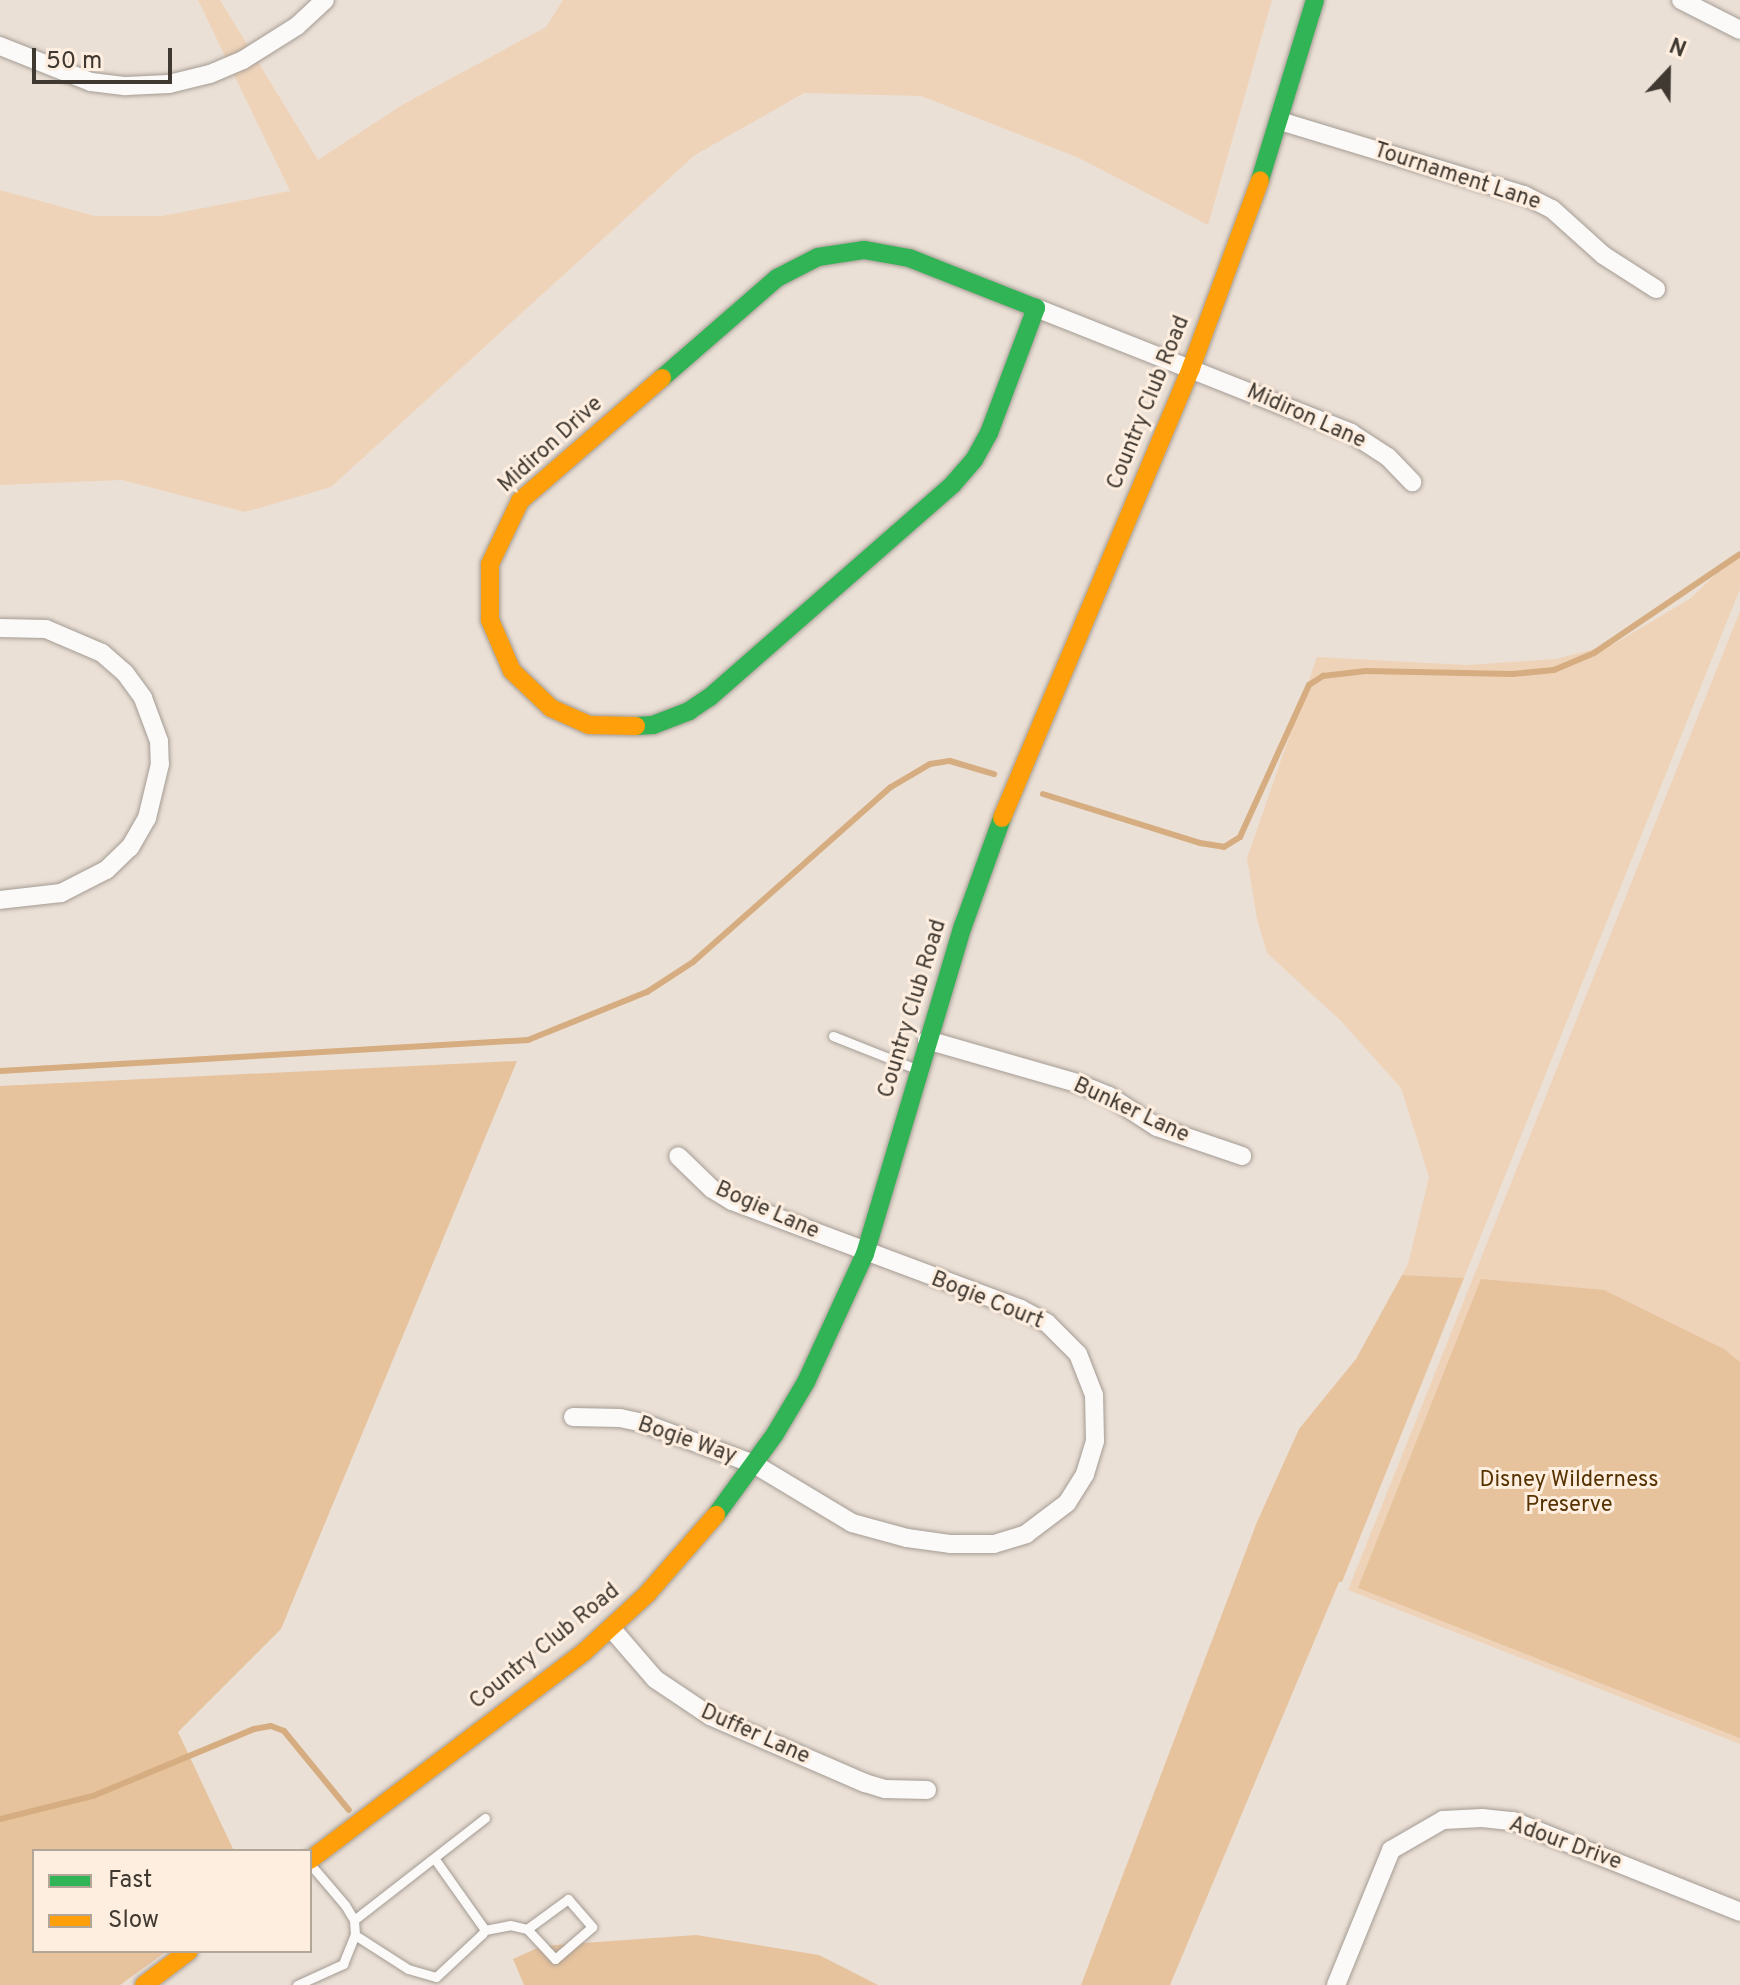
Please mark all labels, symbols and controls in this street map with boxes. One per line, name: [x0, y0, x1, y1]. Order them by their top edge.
scale bar: [36, 32, 176, 82]
north arrow: [1628, 32, 1708, 112]
text: N: [1665, 34, 1690, 65]
text: 50 m: [46, 47, 102, 77]
street label: Tournament Lane: [1370, 138, 1544, 216]
street label: Country Club Road: [1102, 312, 1196, 494]
street label: Midiron Lane: [1242, 379, 1370, 455]
street label: Midiron Drive: [493, 391, 609, 499]
street label: Country Club Road: [873, 917, 953, 1101]
street label: Bunker Lane: [1069, 1073, 1193, 1149]
street label: Bogie Lane: [711, 1176, 823, 1246]
street label: Bogie Court: [927, 1267, 1047, 1335]
street label: Bogie Way: [634, 1412, 740, 1470]
park label: Disney Wilderness Preserve: [1479, 1467, 1659, 1518]
street label: Country Club Road: [465, 1579, 625, 1715]
street label: Duffer Lane: [696, 1699, 814, 1771]
street label: Adour Drive: [1505, 1811, 1625, 1877]
legend: [32, 1849, 312, 1953]
text: Fast: [108, 1866, 152, 1896]
text: Slow: [108, 1906, 159, 1936]

